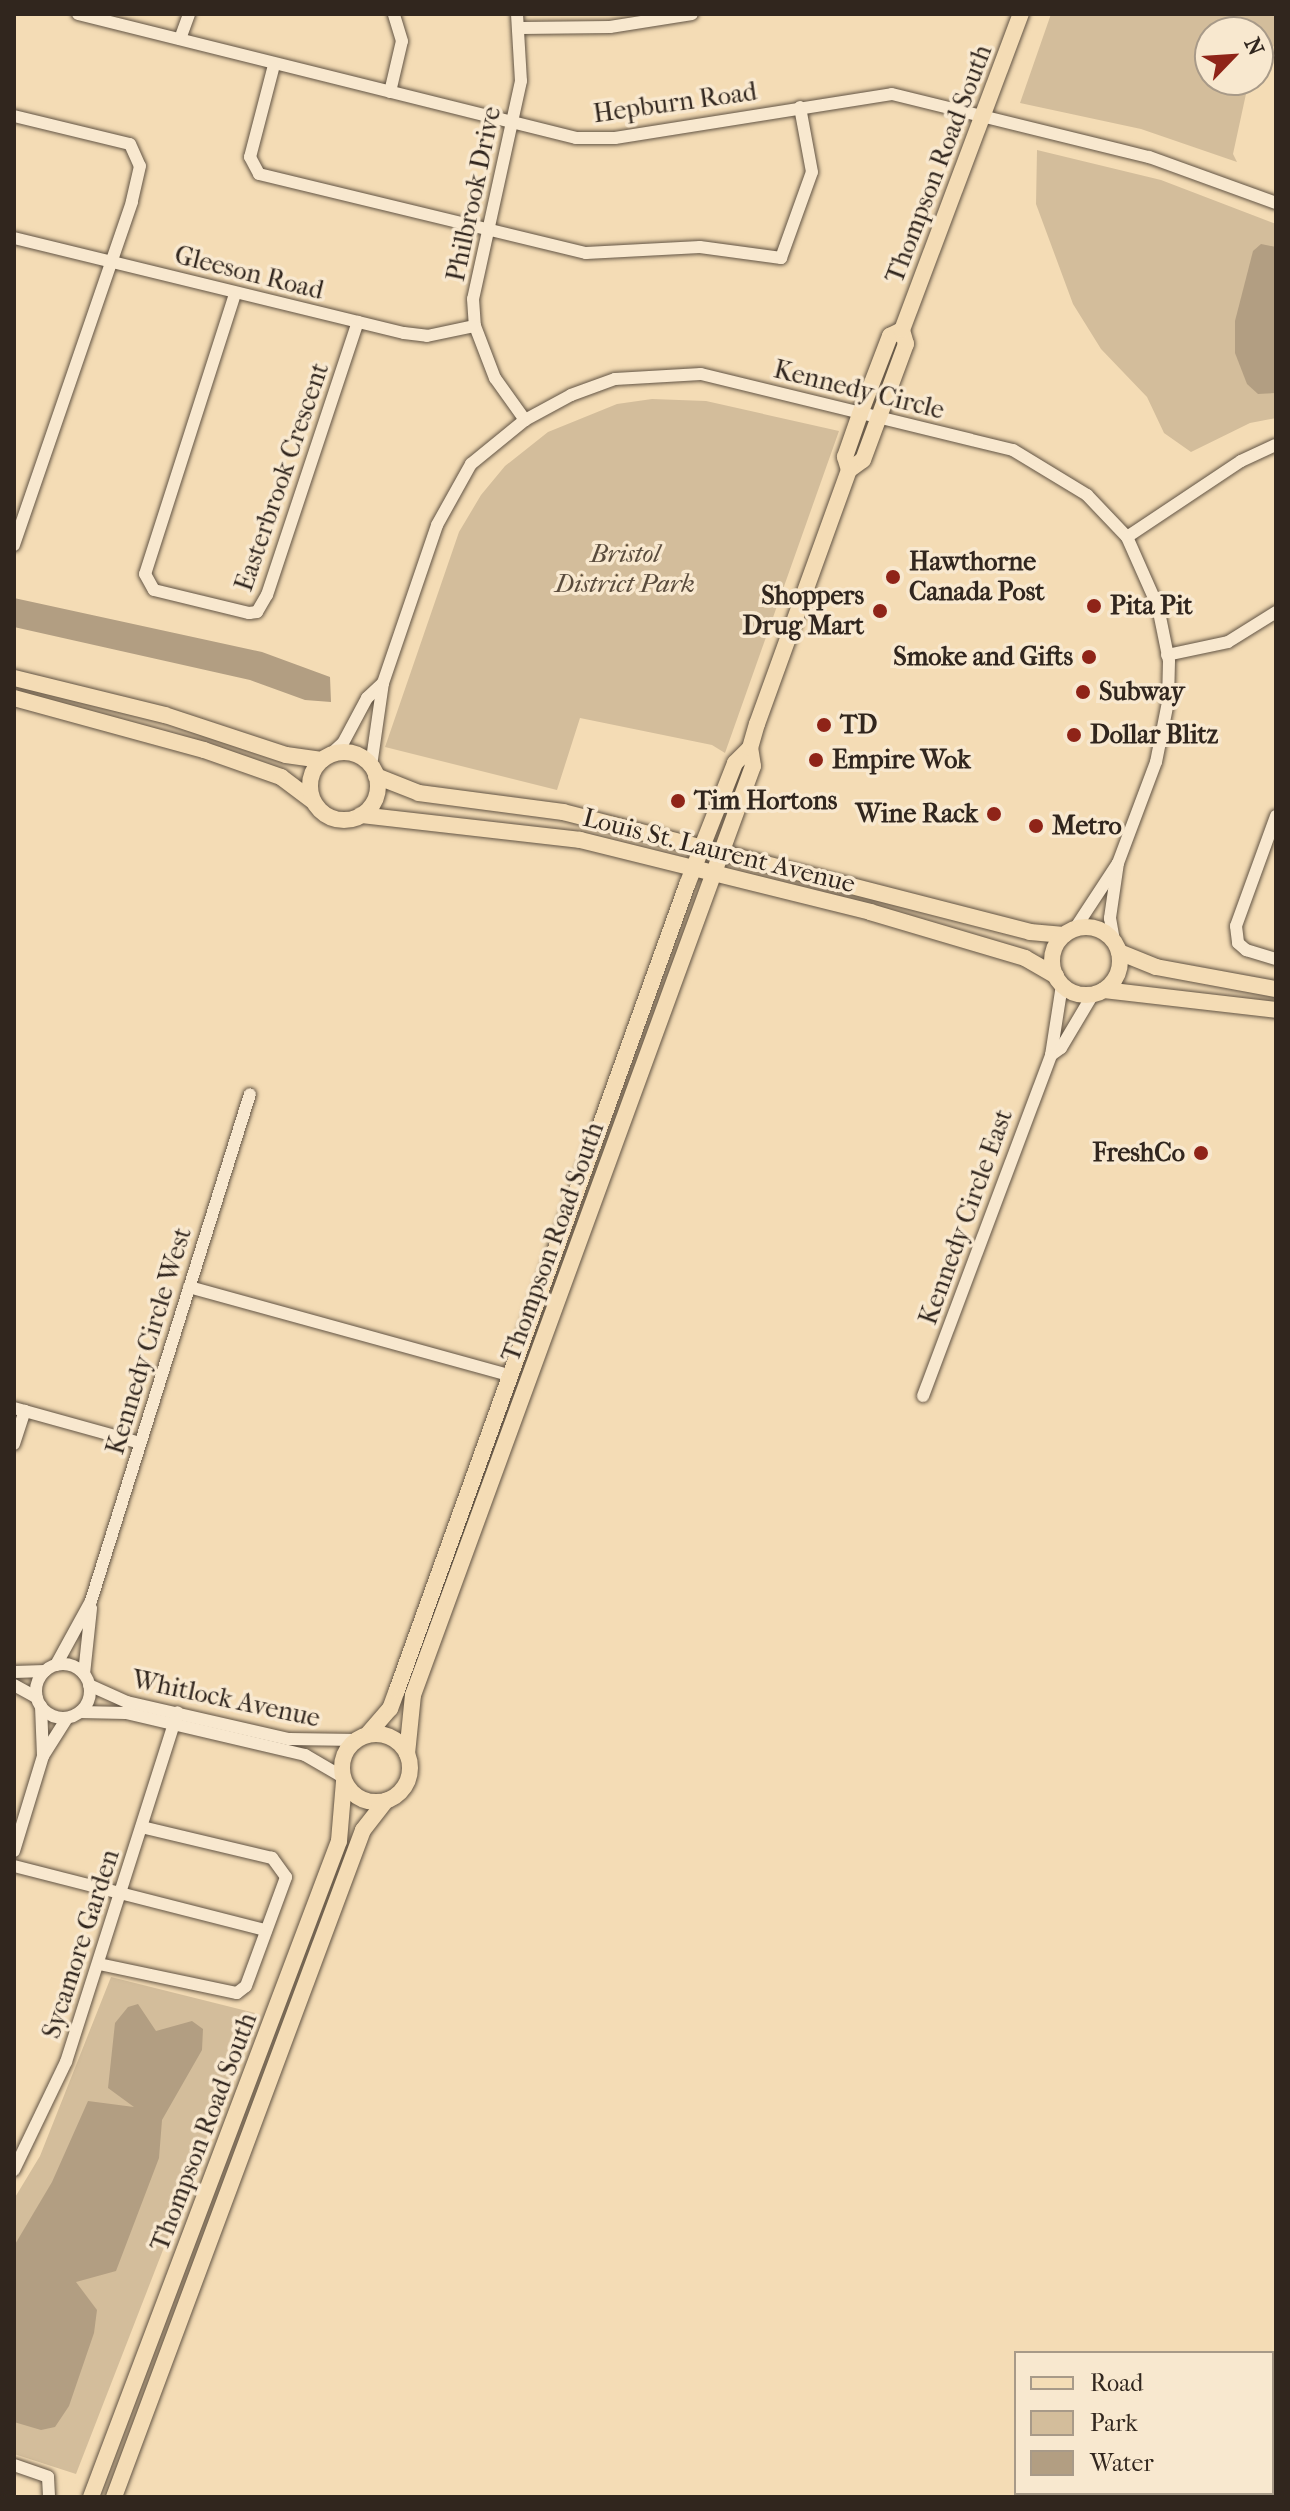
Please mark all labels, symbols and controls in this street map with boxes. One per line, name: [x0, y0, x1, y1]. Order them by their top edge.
north arrow: [1194, 16, 1274, 96]
text: N: [1239, 34, 1269, 60]
street label: Thompson Road South: [879, 40, 999, 288]
street label: Hepburn Road: [591, 76, 759, 130]
street label: Philbrook Drive: [440, 104, 508, 284]
street label: Gleeson Road: [171, 239, 327, 307]
street label: Kennedy Circle: [770, 354, 948, 426]
street label: Easterbrook Crescent: [228, 359, 336, 595]
park label: Bristol District Park: [555, 538, 695, 600]
place label: Hawthorne Canada Post: [909, 546, 1045, 608]
marker: Hawthorne Canada Post: [884, 568, 902, 586]
place label: Shoppers Drug Mart: [743, 580, 864, 642]
place label: Pita Pit: [1110, 590, 1193, 622]
marker: Pita Pit: [1085, 597, 1103, 615]
marker: Shoppers Drug Mart: [871, 602, 889, 620]
place label: Smoke and Gifts: [893, 641, 1073, 673]
marker: Smoke and Gifts: [1080, 648, 1098, 666]
place label: Subway: [1099, 676, 1185, 708]
marker: Subway: [1074, 683, 1092, 701]
place label: TD: [840, 709, 877, 741]
marker: TD: [815, 716, 833, 734]
place label: Dollar Blitz: [1090, 719, 1218, 751]
marker: Dollar Blitz: [1065, 726, 1083, 744]
place label: Empire Wok: [832, 744, 971, 776]
marker: Empire Wok: [807, 751, 825, 769]
place label: Tim Hortons: [694, 785, 837, 817]
marker: Tim Hortons: [669, 792, 687, 810]
place label: Wine Rack: [855, 798, 978, 830]
street label: Louis St. Laurent Avenue: [580, 802, 858, 900]
marker: Wine Rack: [985, 805, 1003, 823]
place label: Metro: [1052, 810, 1122, 842]
marker: Metro: [1027, 817, 1045, 835]
street label: Kennedy Circle East: [913, 1105, 1019, 1329]
street label: Thompson Road South: [495, 1118, 611, 1366]
place label: FreshCo: [1093, 1137, 1185, 1169]
marker: FreshCo: [1192, 1144, 1210, 1162]
street label: Kennedy Circle West: [100, 1224, 198, 1458]
street label: Whitlock Avenue: [129, 1664, 323, 1734]
street label: Sycamore Garden: [36, 1846, 126, 2042]
street label: Thompson Road South: [144, 2008, 264, 2256]
legend: [1014, 2351, 1274, 2495]
text: Road: [1090, 2369, 1143, 2397]
text: Park: [1090, 2409, 1138, 2437]
text: Water: [1090, 2449, 1154, 2477]

